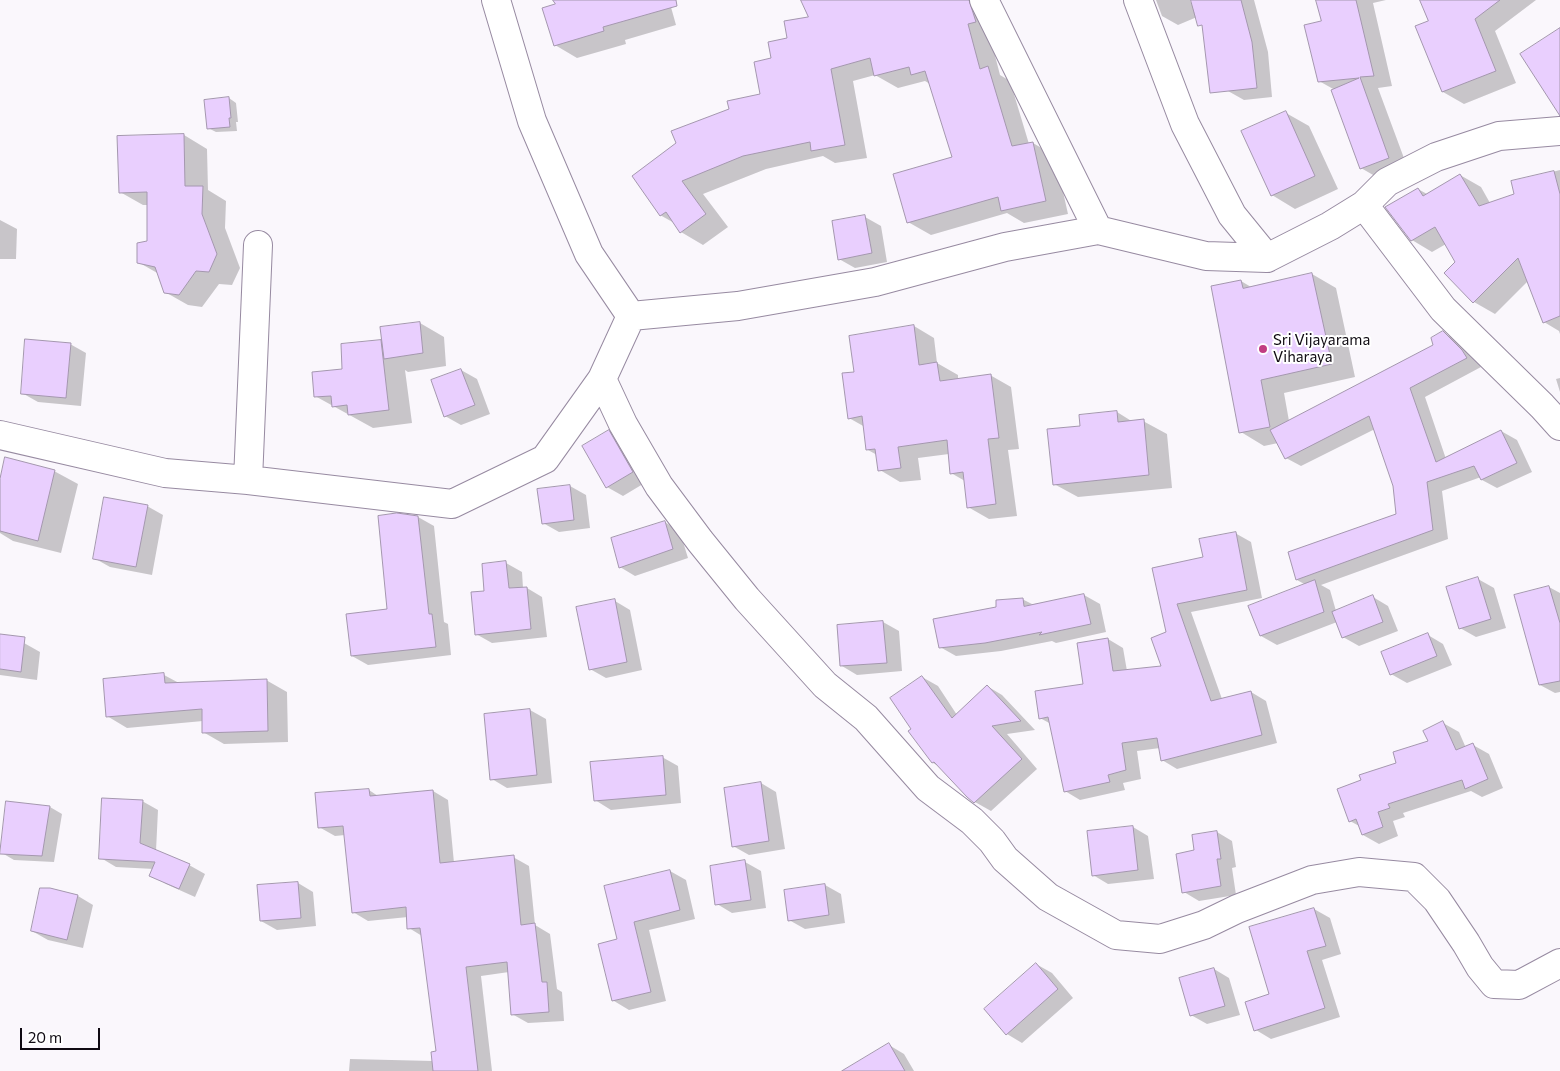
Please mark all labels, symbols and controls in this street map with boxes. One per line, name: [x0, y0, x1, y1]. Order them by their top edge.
place label: Sri Vijayarama Viharaya: [1273, 331, 1370, 366]
marker: Sri Vijayarama Viharaya: [1257, 343, 1269, 355]
scale bar: [22, 1018, 102, 1050]
text: 20 m: [28, 1028, 62, 1046]

